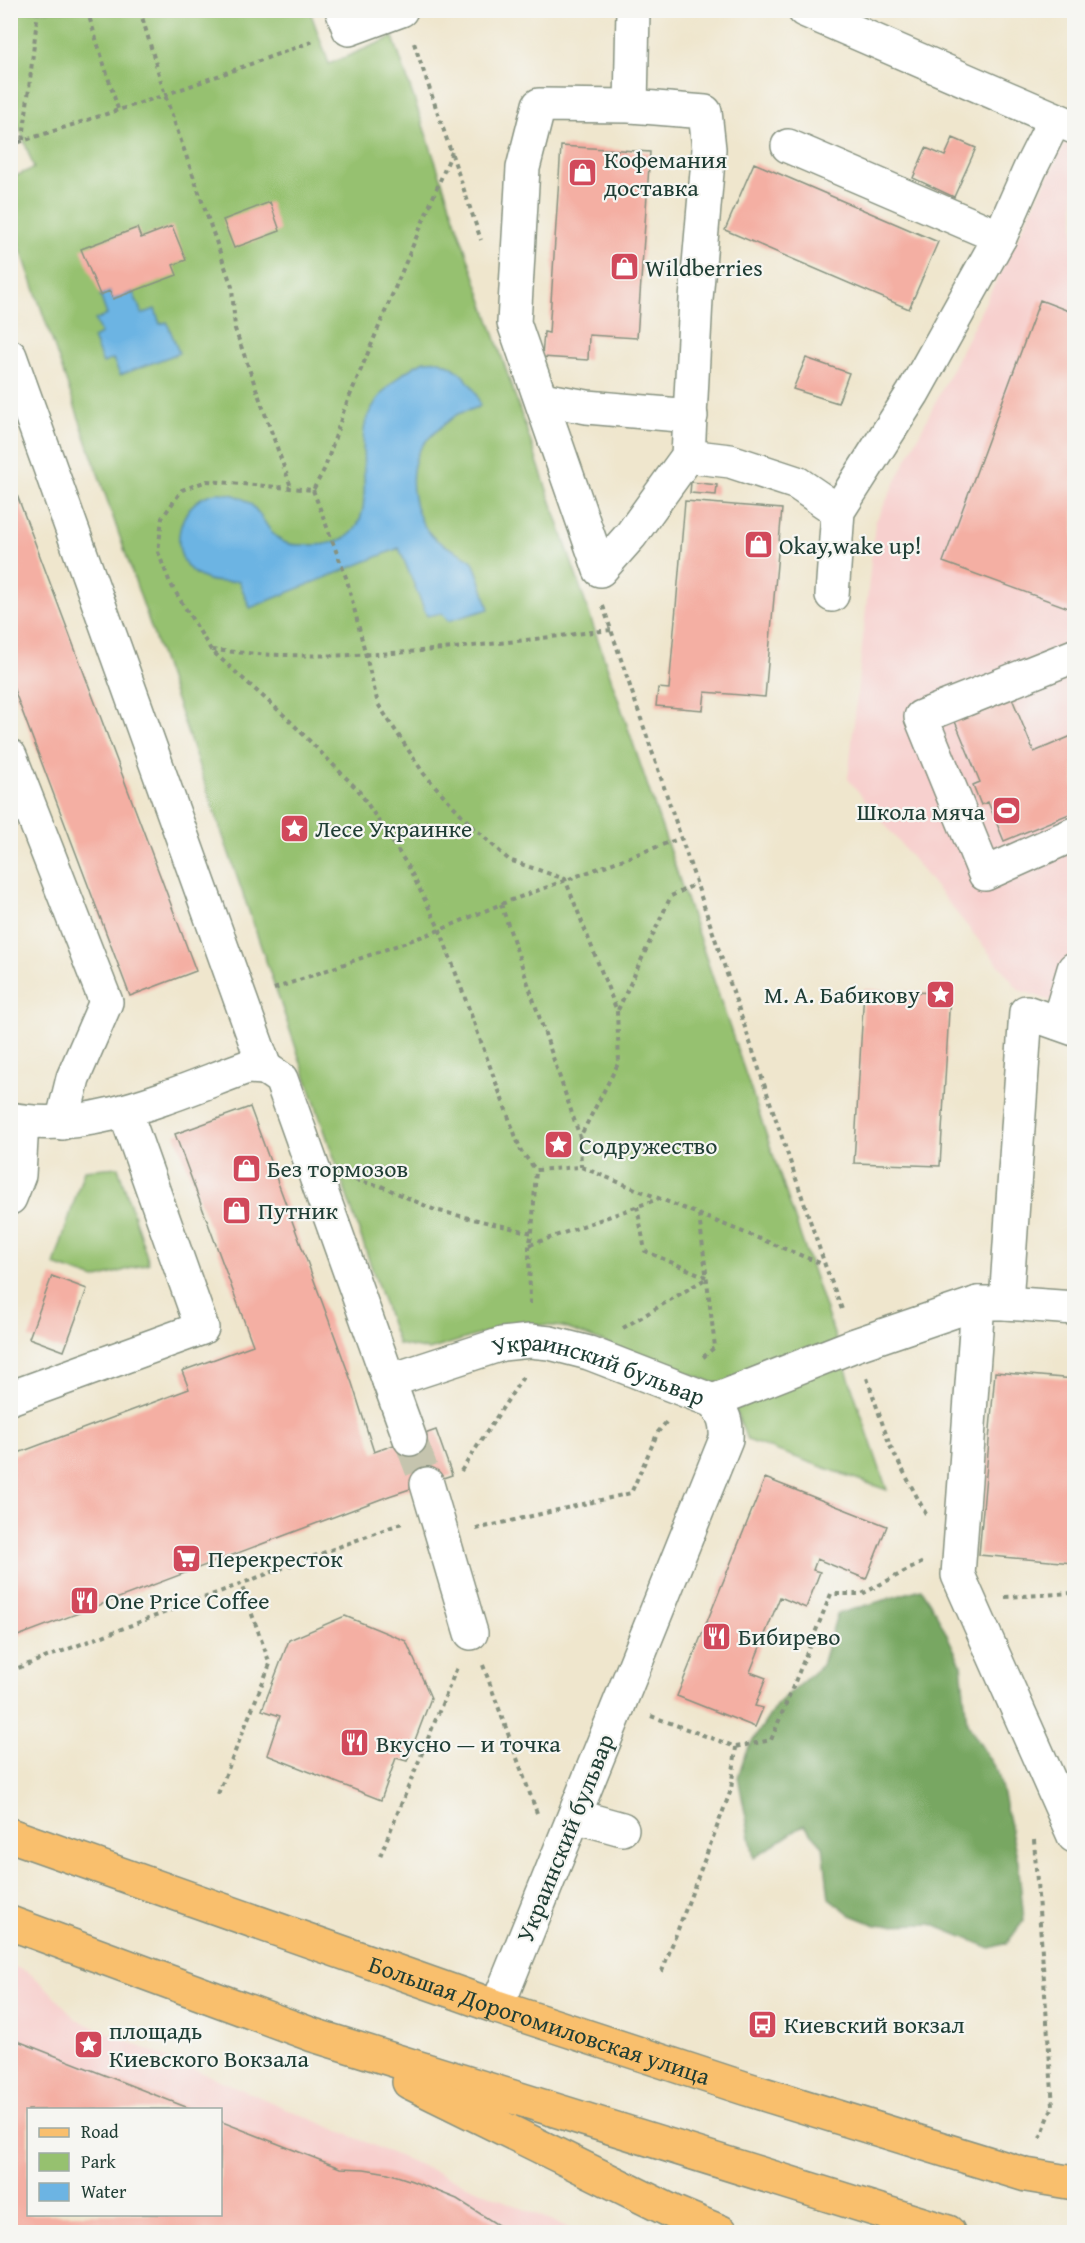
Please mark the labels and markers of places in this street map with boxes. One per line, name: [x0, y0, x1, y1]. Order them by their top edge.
place label: Кофемания доставка: [604, 142, 727, 205]
shop icon: Кофемания доставка: [567, 157, 599, 189]
place label: Wildberries: [645, 250, 763, 285]
shop icon: Wildberries: [608, 251, 640, 283]
place label: Okay,wake up!: [779, 528, 922, 563]
shop icon: Okay,wake up!: [742, 529, 774, 561]
place label: Школа мяча: [857, 794, 986, 829]
sports icon: Школа мяча: [990, 795, 1022, 827]
place label: Лесе Украинке: [315, 811, 472, 846]
place icon: Лесе Украинке: [278, 812, 310, 844]
place label: М. А. Бабикову: [764, 977, 920, 1012]
place icon: М. А. Бабикову: [925, 978, 957, 1010]
place label: Содружество: [579, 1128, 718, 1163]
place icon: Содружество: [542, 1129, 574, 1161]
place label: Без тормозов: [267, 1151, 408, 1186]
shop icon: Без тормозов: [230, 1152, 262, 1184]
place label: Путник: [258, 1193, 338, 1228]
shop icon: Путник: [221, 1194, 253, 1226]
place label: Перекресток: [208, 1541, 343, 1576]
supermarket icon: Перекресток: [171, 1542, 203, 1574]
place label: One Price Coffee: [105, 1583, 270, 1618]
restaurant icon: One Price Coffee: [68, 1584, 100, 1616]
place label: Бибирево: [738, 1619, 841, 1654]
restaurant icon: Бибирево: [701, 1620, 733, 1652]
place label: Вкусно — и точка: [376, 1726, 561, 1761]
restaurant icon: Вкусно — и точка: [339, 1727, 371, 1759]
place label: Киевский вокзал: [784, 2007, 965, 2042]
bus stop icon: Киевский вокзал: [747, 2008, 779, 2040]
place label: площадь Киевского Вокзала: [109, 2013, 310, 2076]
place icon: площадь Киевского Вокзала: [72, 2028, 104, 2060]

